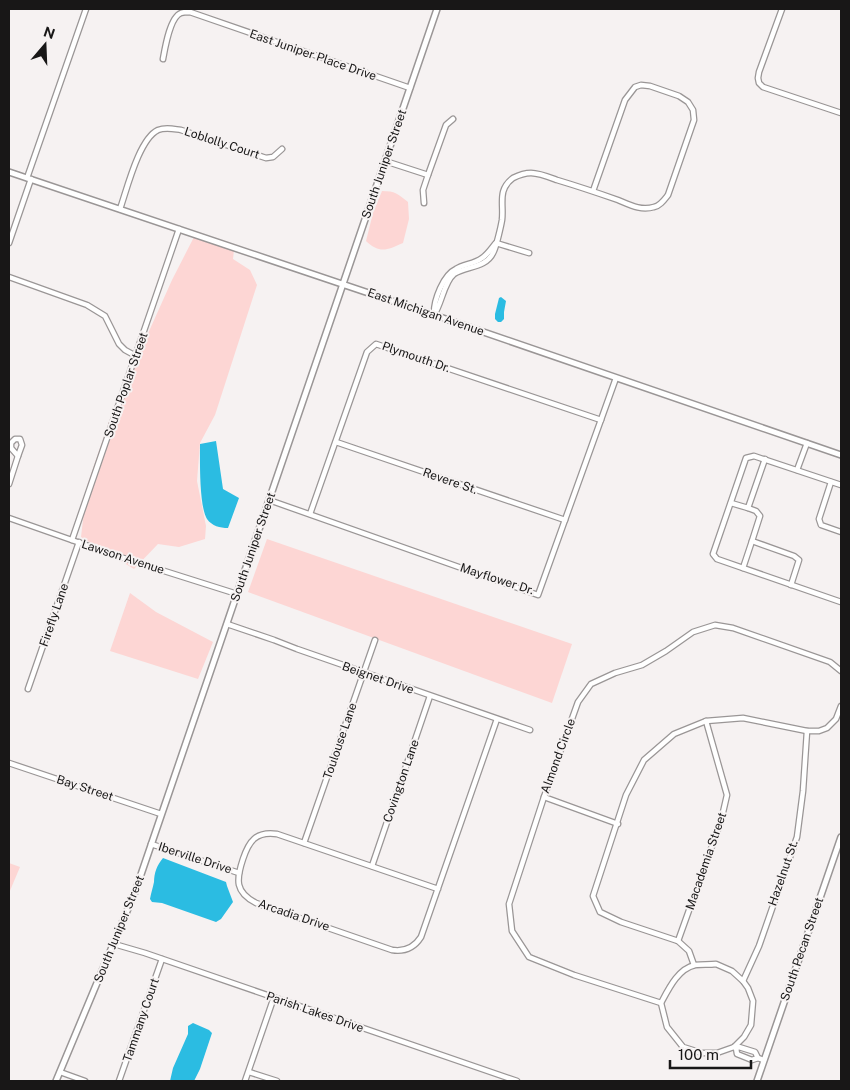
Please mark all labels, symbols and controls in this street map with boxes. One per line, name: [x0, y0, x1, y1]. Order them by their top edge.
north arrow: [20, 20, 70, 70]
text: N: [41, 23, 57, 42]
street label: East Juniper Place Drive: [248, 27, 379, 83]
street label: South Juniper Street: [359, 107, 409, 220]
street label: Loblolly Court: [183, 124, 262, 162]
street label: East Michigan Avenue: [366, 285, 486, 339]
street label: South Poplar Street: [101, 330, 151, 440]
street label: Plymouth Dr.: [380, 339, 452, 375]
street label: Revere St.: [421, 465, 479, 497]
street label: South Juniper Street: [228, 490, 278, 603]
street label: Lawson Avenue: [80, 537, 166, 577]
street label: Mayflower Dr.: [458, 560, 536, 598]
street label: Firefly Lane: [37, 581, 71, 648]
street label: Beignet Drive: [340, 659, 416, 697]
street label: Toulouse Lane: [320, 701, 360, 781]
street label: Almond Circle: [538, 716, 578, 795]
street label: Covington Lane: [380, 738, 422, 824]
street label: Bay Street: [55, 772, 115, 804]
street label: Macademia Street: [683, 810, 729, 912]
street label: Hazelnut St.: [765, 838, 801, 908]
street label: Iberville Drive: [156, 840, 234, 877]
street label: South Juniper Street: [91, 873, 147, 985]
street label: South Pecan Street: [778, 895, 826, 1003]
street label: Arcadia Drive: [256, 896, 332, 934]
street label: Tammany Court: [120, 976, 162, 1064]
street label: Parish Lakes Drive: [265, 989, 366, 1035]
scale bar: [670, 1038, 751, 1070]
text: 100 m: [678, 1046, 719, 1063]

